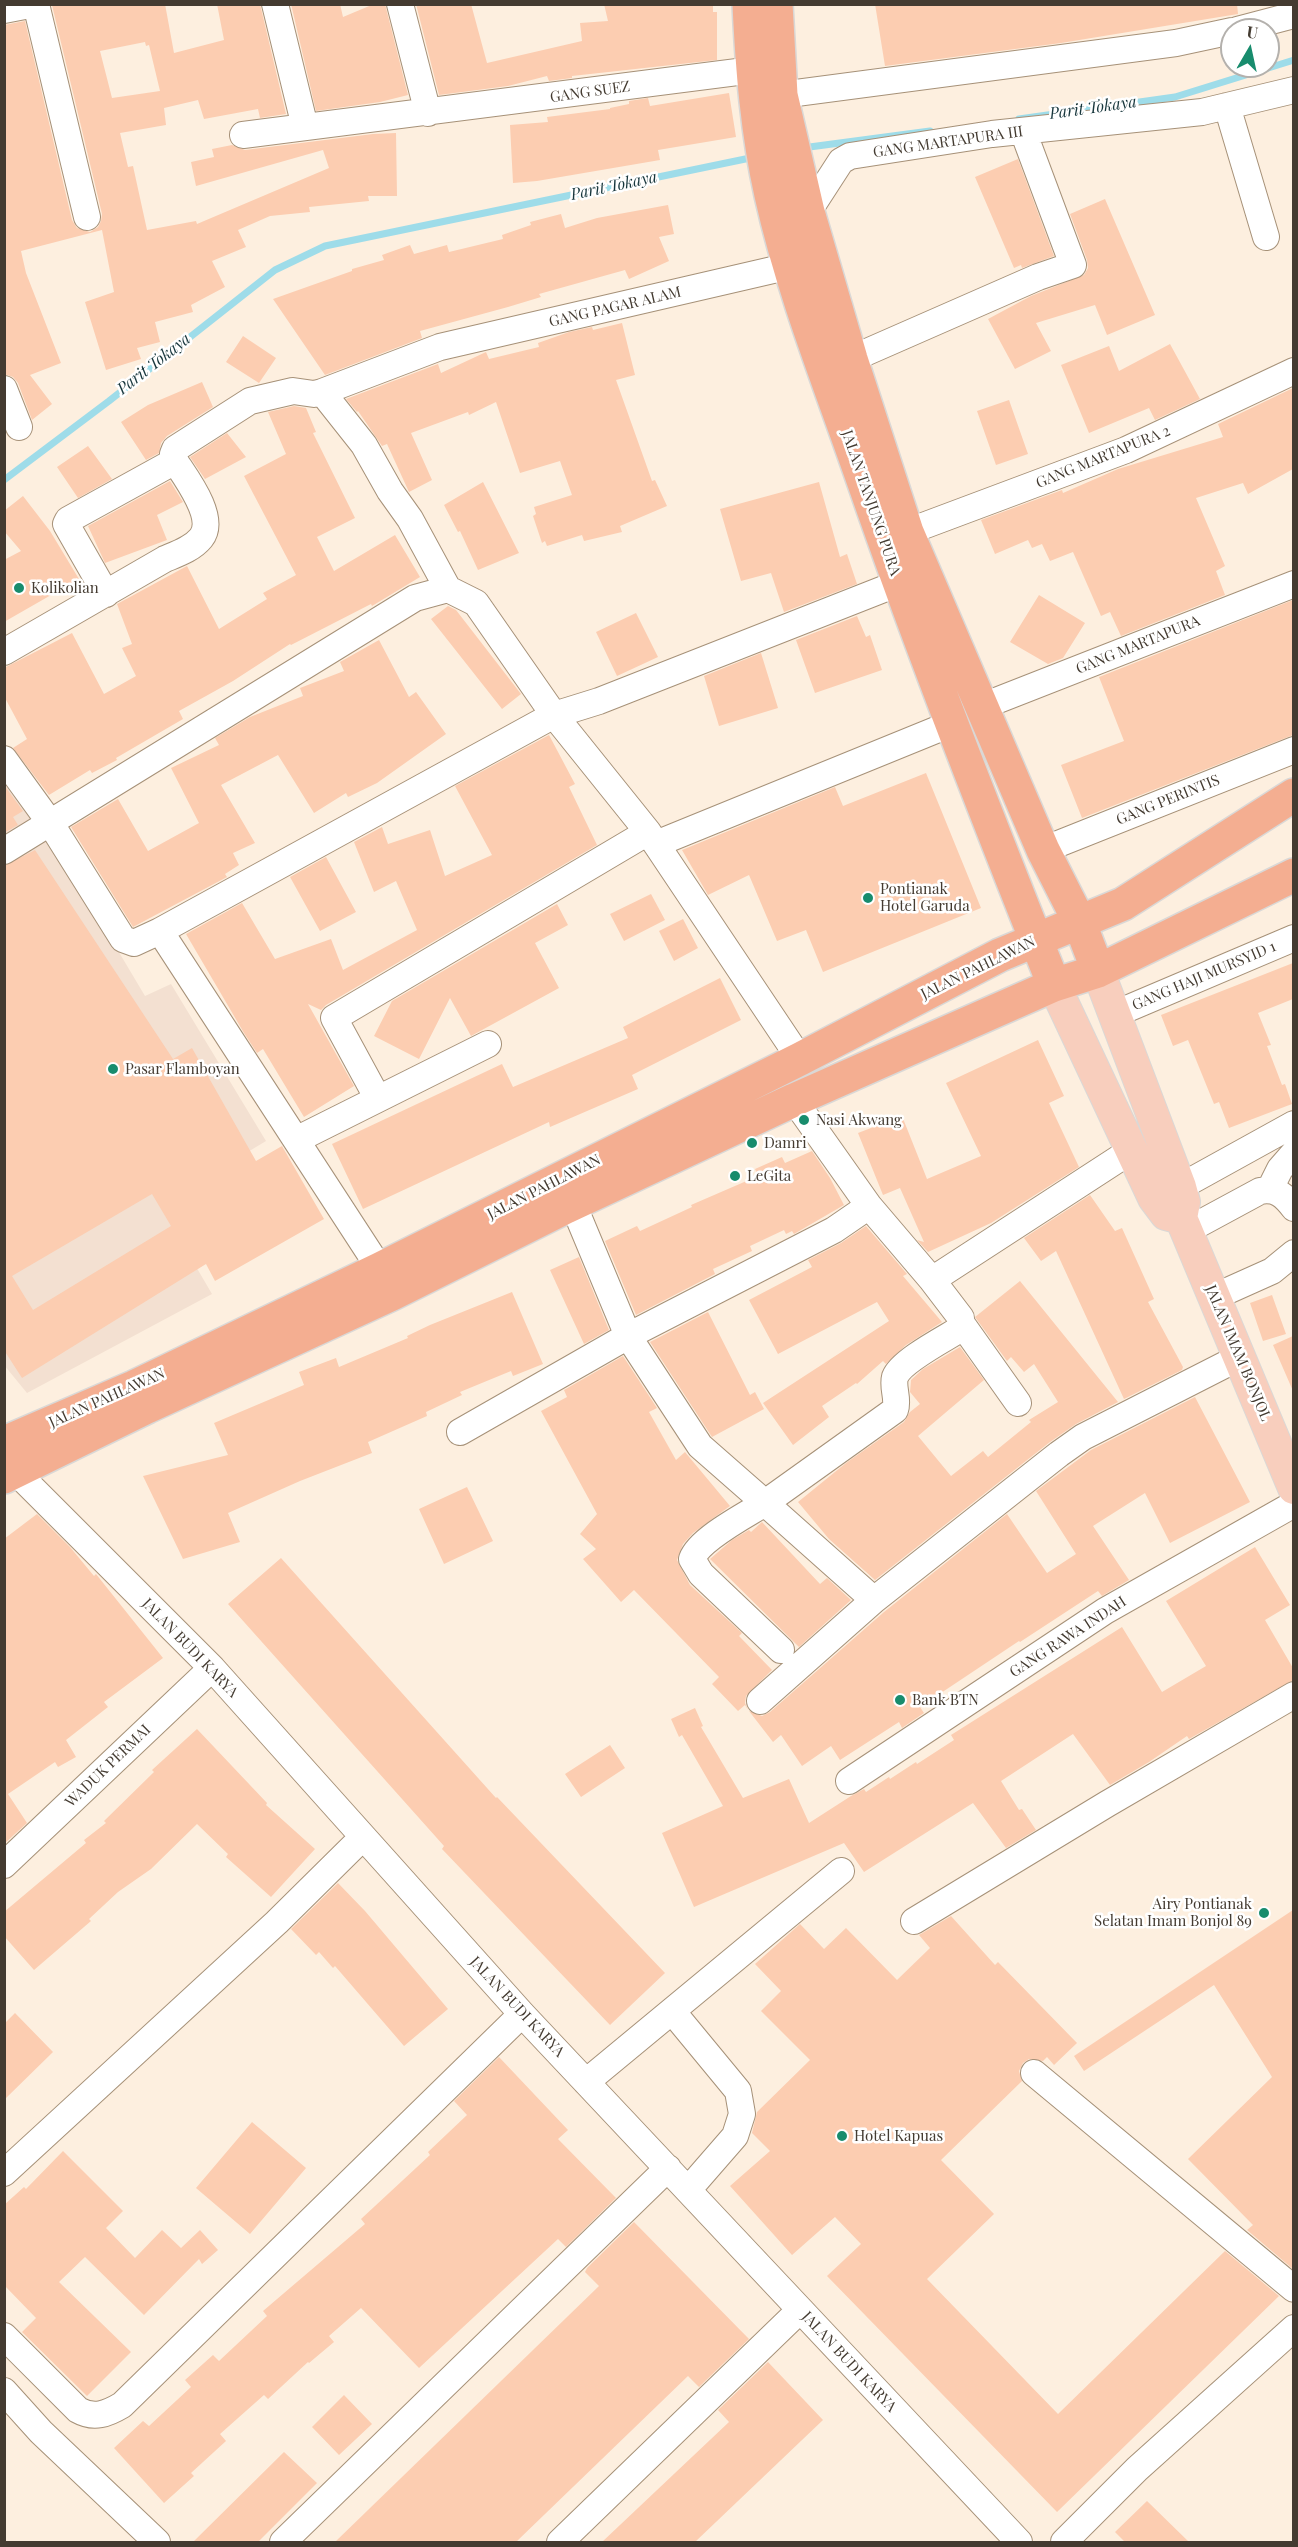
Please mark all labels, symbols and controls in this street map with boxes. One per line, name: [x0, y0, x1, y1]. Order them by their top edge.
north arrow: [1220, 18, 1280, 78]
text: U: [1245, 20, 1260, 43]
street label: GANG SUEZ: [549, 77, 631, 107]
water label: Parit Tokaya: [1048, 92, 1138, 124]
street label: GANG MARTAPURA III: [872, 123, 1024, 161]
water label: Parit Tokaya: [569, 167, 659, 205]
street label: GANG PAGAR ALAM: [547, 283, 683, 331]
water label: Parit Tokaya: [113, 329, 195, 399]
street label: GANG MARTAPURA 2: [1033, 422, 1173, 492]
street label: JALAN TANJUNG PURA: [838, 428, 904, 578]
place label: Kolikolian: [31, 579, 99, 597]
marker: Kolikolian: [12, 581, 26, 595]
street label: GANG MARTAPURA: [1073, 612, 1203, 678]
street label: GANG PERINTIS: [1114, 771, 1222, 829]
place label: Pontianak Hotel Garuda: [880, 880, 970, 915]
marker: Pontianak Hotel Garuda: [861, 891, 875, 905]
street label: JALAN PAHLAWAN: [918, 933, 1038, 1003]
street label: GANG HAJI MURSYID 1: [1130, 938, 1278, 1014]
place label: Pasar Flamboyan: [125, 1060, 240, 1078]
marker: Pasar Flamboyan: [106, 1062, 120, 1076]
place label: Nasi Akwang: [816, 1111, 902, 1129]
marker: Nasi Akwang: [797, 1113, 811, 1127]
place label: Damri: [764, 1134, 807, 1152]
marker: Damri: [745, 1136, 759, 1150]
street label: JALAN PAHLAWAN: [484, 1151, 604, 1223]
place label: LeGita: [747, 1167, 791, 1185]
marker: LeGita: [728, 1169, 742, 1183]
street label: JALAN IMAM BONJOL: [1201, 1282, 1275, 1424]
street label: JALAN PAHLAWAN: [46, 1364, 168, 1432]
street label: GANG RAWA INDAH: [1006, 1593, 1130, 1681]
street label: JALAN BUDI KARYA: [138, 1595, 242, 1701]
place label: Bank BTN: [912, 1691, 979, 1709]
marker: Bank BTN: [893, 1693, 907, 1707]
street label: WADUK PERMAI: [62, 1721, 154, 1811]
place label: Airy Pontianak Selatan Imam Bonjol 89: [1094, 1895, 1252, 1930]
marker: Airy Pontianak Selatan Imam Bonjol 89: [1257, 1906, 1271, 1920]
street label: JALAN BUDI KARYA: [466, 1953, 568, 2061]
place label: Hotel Kapuas: [854, 2127, 943, 2145]
marker: Hotel Kapuas: [835, 2129, 849, 2143]
street label: JALAN BUDI KARYA: [798, 2308, 900, 2416]

